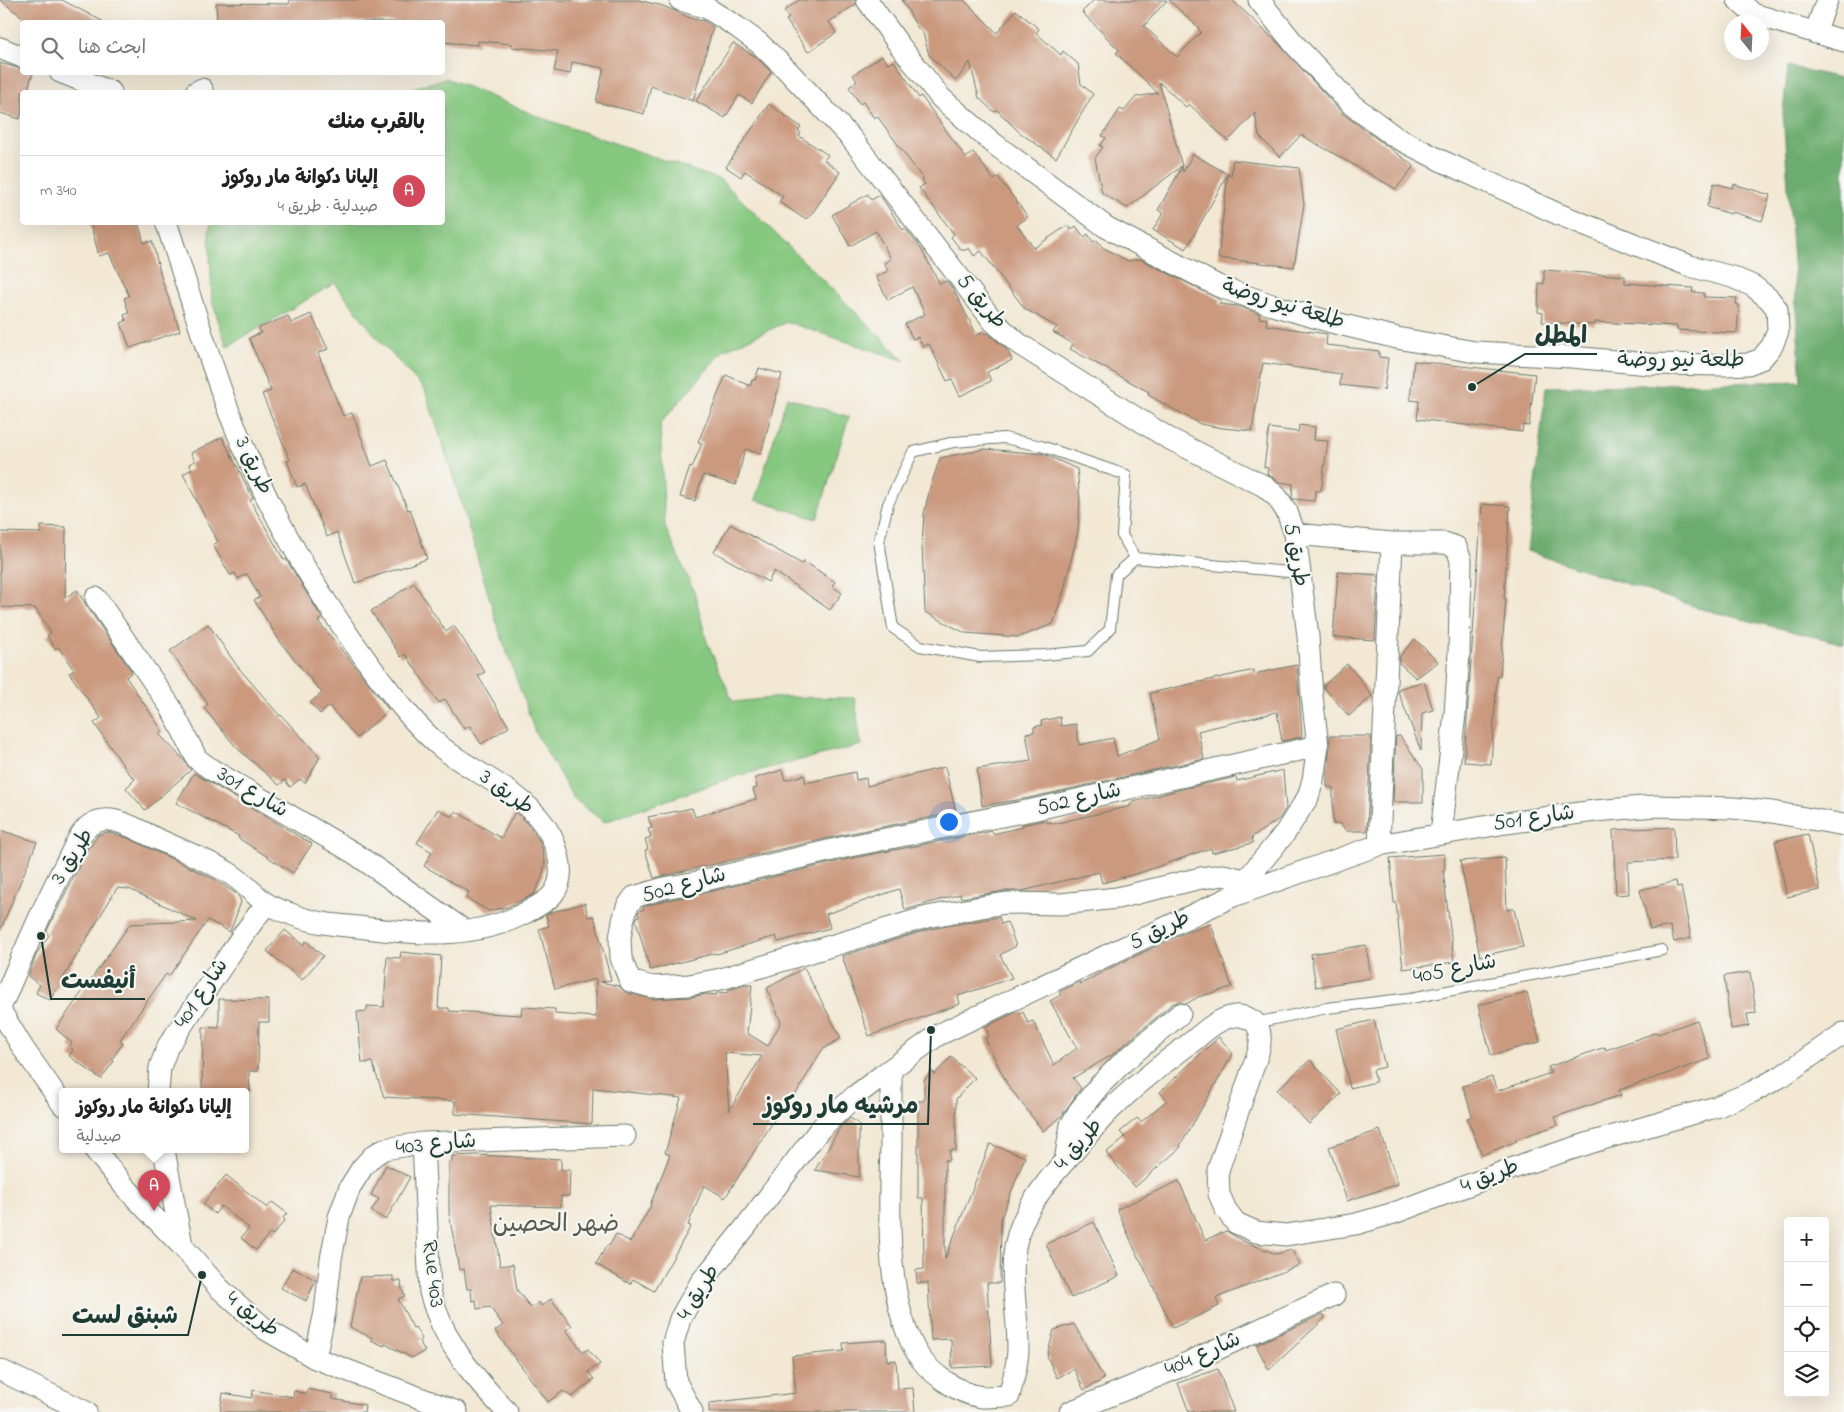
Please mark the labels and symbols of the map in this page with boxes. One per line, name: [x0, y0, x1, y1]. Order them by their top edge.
north arrow: [1724, 15, 1769, 60]
street label: طريق 5: [948, 267, 1014, 337]
street label: طلعة نيو روضة: [1217, 271, 1349, 339]
callout: المطل: [1525, 315, 1597, 354]
text: المطل: [1535, 320, 1587, 355]
street label: طلعة نيو روضة: [1617, 345, 1745, 377]
street label: طريق 3: [226, 432, 280, 500]
street label: طريق 5: [1274, 521, 1316, 589]
street label: شارع 301: [210, 759, 294, 827]
street label: طريق 3: [472, 762, 540, 824]
street label: شارع 502: [1033, 775, 1125, 825]
street label: شارع 501: [1491, 797, 1577, 841]
your location: [936, 809, 962, 835]
street label: طريق 3: [43, 823, 103, 891]
street label: شارع 502: [638, 859, 730, 913]
street label: طريق 5: [1124, 903, 1196, 959]
street label: شارع 405: [1411, 946, 1499, 994]
street label: شارع 401: [167, 952, 237, 1036]
callout: أنيفست: [51, 960, 145, 999]
text: أنيفست: [61, 965, 136, 1000]
callout: مرشيه مار روكوز: [753, 1085, 928, 1124]
text: مرشيه مار روكوز: [762, 1090, 918, 1125]
street label: طريق 4: [1047, 1112, 1111, 1178]
street label: شارع 403: [394, 1126, 478, 1164]
street label: طريق 4: [1456, 1151, 1524, 1203]
pin: A: [138, 1170, 170, 1211]
district label: ضهر الحصين: [493, 1207, 619, 1243]
street label: Rue 403: [412, 1238, 452, 1310]
street label: طريق 4: [669, 1259, 729, 1327]
street label: طريق 4: [218, 1284, 286, 1346]
callout: شبنق لست: [62, 1296, 188, 1335]
text: شبنق لست: [72, 1300, 178, 1335]
street label: شارع 404: [1160, 1324, 1246, 1386]

